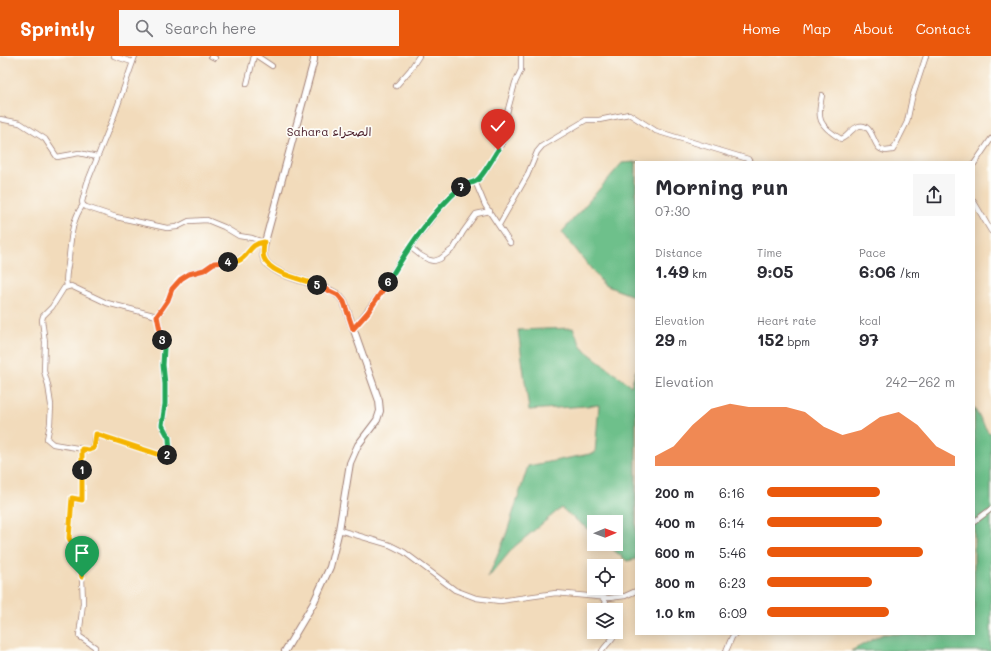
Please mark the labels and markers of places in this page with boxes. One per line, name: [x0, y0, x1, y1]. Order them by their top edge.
pin: [481, 109, 515, 150]
pin: 7: [451, 177, 471, 197]
pin: 4: [218, 252, 238, 272]
pin: 6: [378, 272, 398, 292]
pin: 5: [307, 275, 327, 295]
pin: 3: [152, 330, 172, 350]
pin: 2: [157, 445, 177, 465]
pin: 1: [72, 460, 92, 480]
pin: [65, 536, 99, 577]

